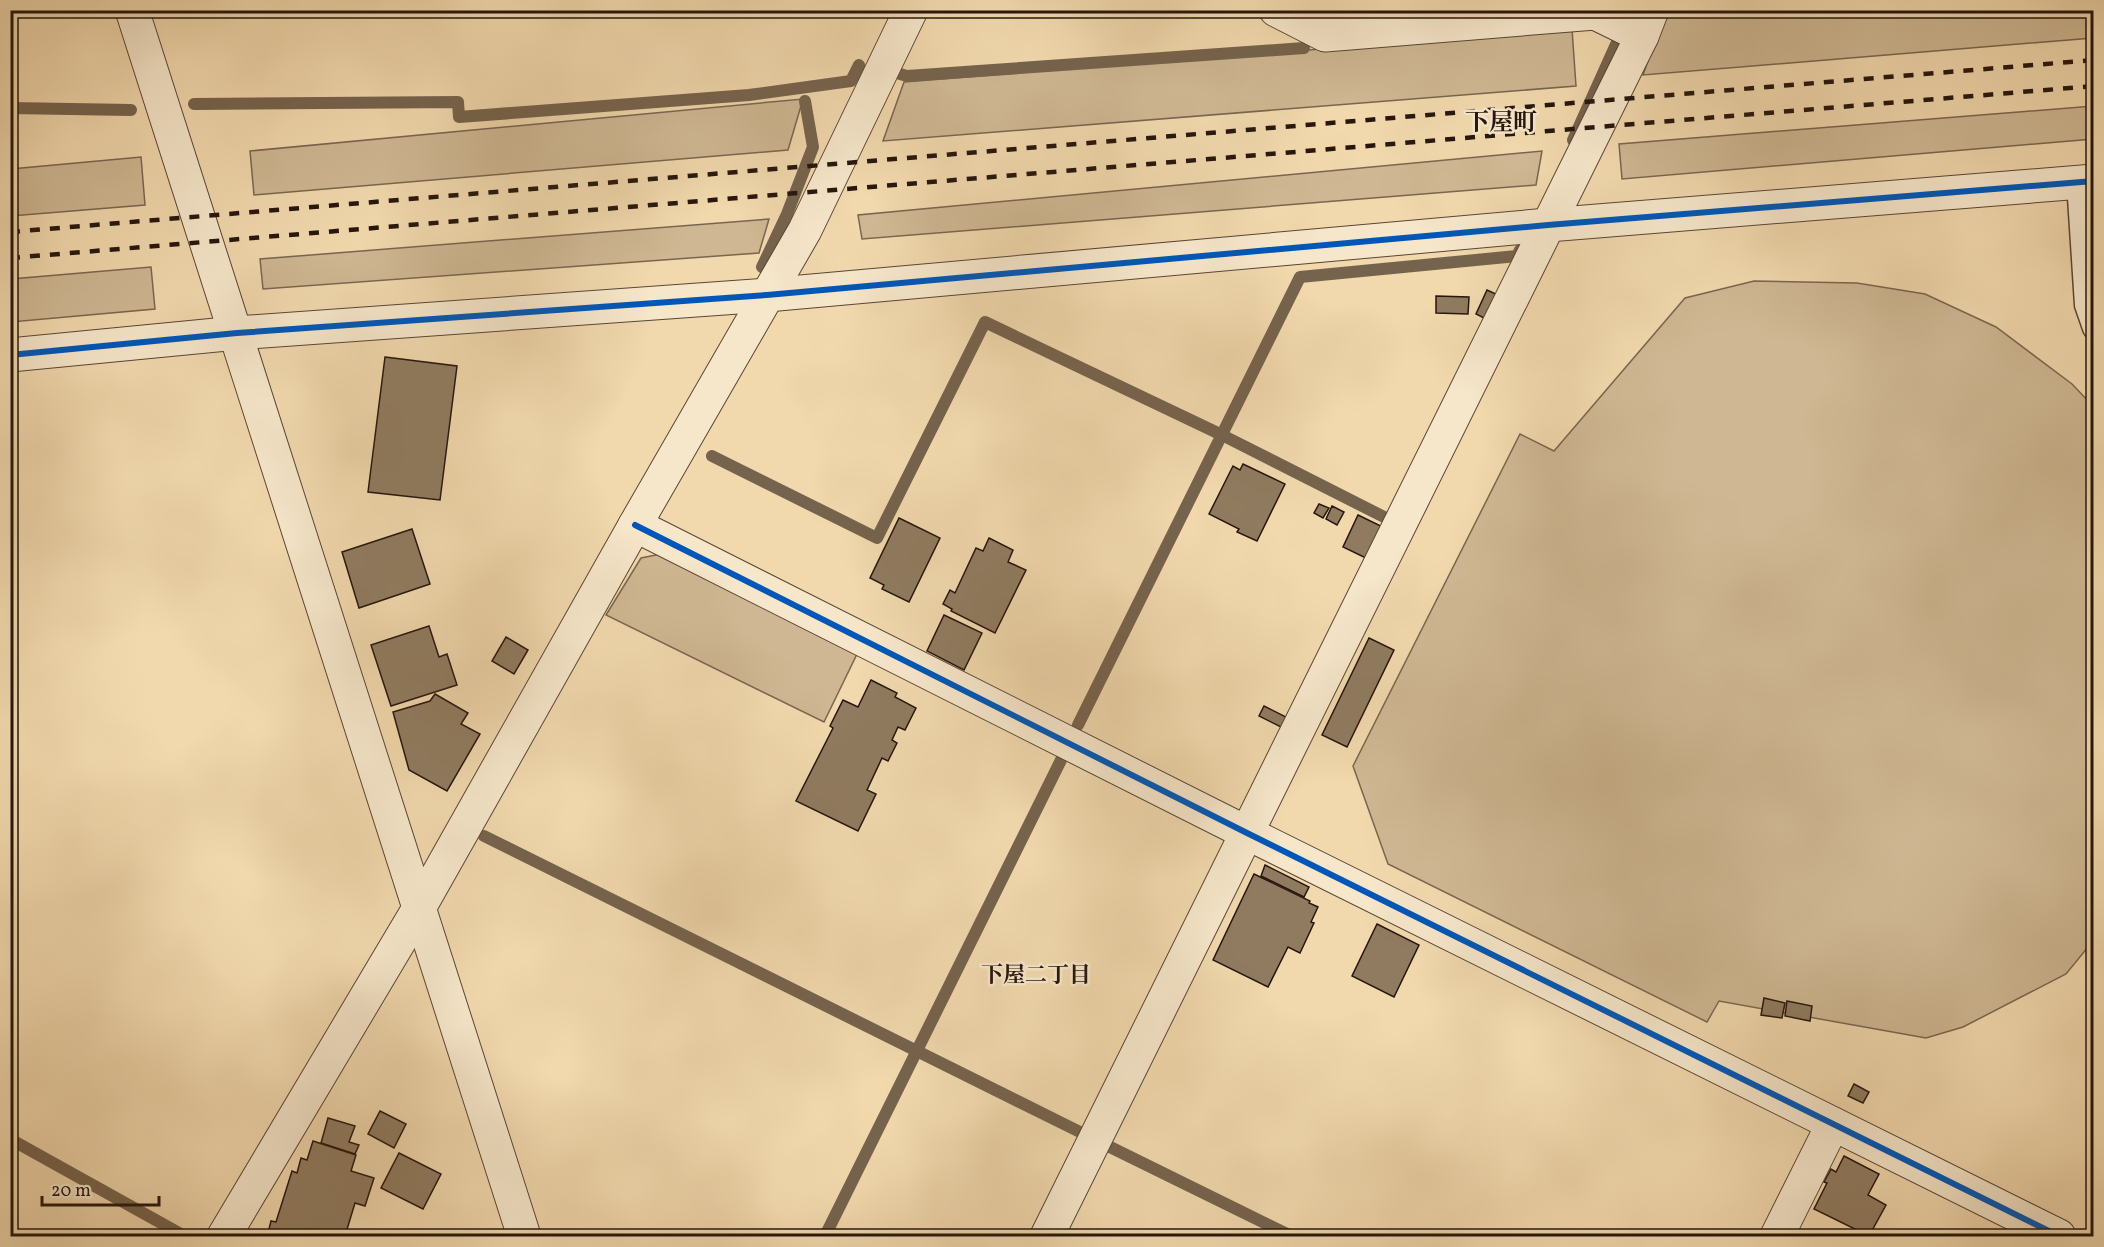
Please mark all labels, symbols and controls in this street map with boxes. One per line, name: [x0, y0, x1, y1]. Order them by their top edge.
district label: 下屋町: [1465, 107, 1537, 141]
district label: 下屋二丁目: [981, 961, 1091, 992]
scale bar: [42, 1169, 159, 1207]
text: 20 m: [51, 1179, 91, 1204]

